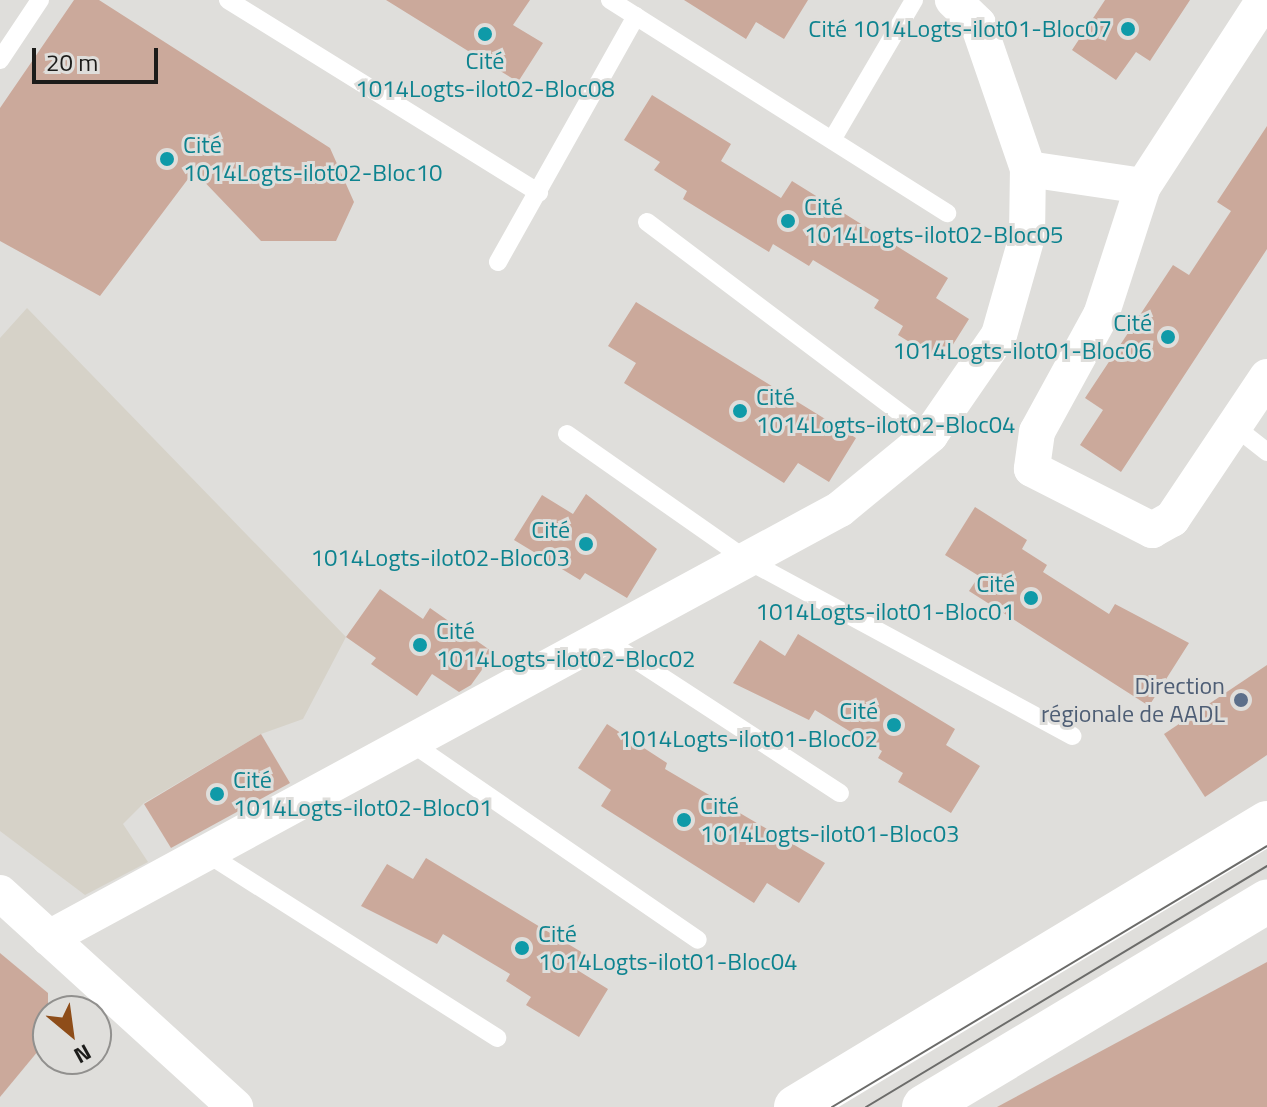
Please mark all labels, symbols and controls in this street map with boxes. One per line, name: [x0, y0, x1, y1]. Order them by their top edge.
place label: Cité 1014Logts-ilot01-Bloc07: [808, 15, 1112, 43]
marker: Cité 1014Logts-ilot01-Bloc07: [1119, 20, 1137, 38]
marker: Cité 1014Logts-ilot02-Bloc08: [476, 25, 494, 43]
scale bar: [36, 32, 162, 82]
text: 20 m: [46, 44, 98, 80]
place label: Cité 1014Logts-ilot02-Bloc08: [355, 47, 615, 103]
place label: Cité 1014Logts-ilot02-Bloc10: [183, 131, 443, 187]
marker: Cité 1014Logts-ilot02-Bloc10: [158, 150, 176, 168]
place label: Cité 1014Logts-ilot02-Bloc05: [804, 193, 1064, 249]
marker: Cité 1014Logts-ilot02-Bloc05: [779, 212, 797, 230]
place label: Cité 1014Logts-ilot01-Bloc06: [892, 309, 1152, 365]
marker: Cité 1014Logts-ilot01-Bloc06: [1159, 328, 1177, 346]
place label: Cité 1014Logts-ilot02-Bloc04: [756, 383, 1016, 439]
marker: Cité 1014Logts-ilot02-Bloc04: [731, 402, 749, 420]
place label: Cité 1014Logts-ilot02-Bloc03: [310, 516, 570, 572]
marker: Cité 1014Logts-ilot02-Bloc03: [577, 535, 595, 553]
place label: Cité 1014Logts-ilot01-Bloc01: [755, 570, 1015, 626]
marker: Cité 1014Logts-ilot01-Bloc01: [1022, 589, 1040, 607]
place label: Cité 1014Logts-ilot02-Bloc02: [436, 617, 696, 673]
marker: Cité 1014Logts-ilot02-Bloc02: [411, 636, 429, 654]
place label: Direction régionale de AADL: [1041, 672, 1225, 728]
marker: Direction régionale de AADL: [1232, 691, 1250, 709]
place label: Cité 1014Logts-ilot01-Bloc02: [618, 697, 878, 753]
marker: Cité 1014Logts-ilot01-Bloc02: [885, 716, 903, 734]
place label: Cité 1014Logts-ilot02-Bloc01: [233, 766, 493, 822]
marker: Cité 1014Logts-ilot02-Bloc01: [208, 785, 226, 803]
place label: Cité 1014Logts-ilot01-Bloc03: [700, 792, 960, 848]
marker: Cité 1014Logts-ilot01-Bloc03: [675, 811, 693, 829]
place label: Cité 1014Logts-ilot01-Bloc04: [538, 920, 798, 976]
marker: Cité 1014Logts-ilot01-Bloc04: [513, 939, 531, 957]
north arrow: [32, 995, 112, 1075]
text: N: [68, 1036, 98, 1073]

